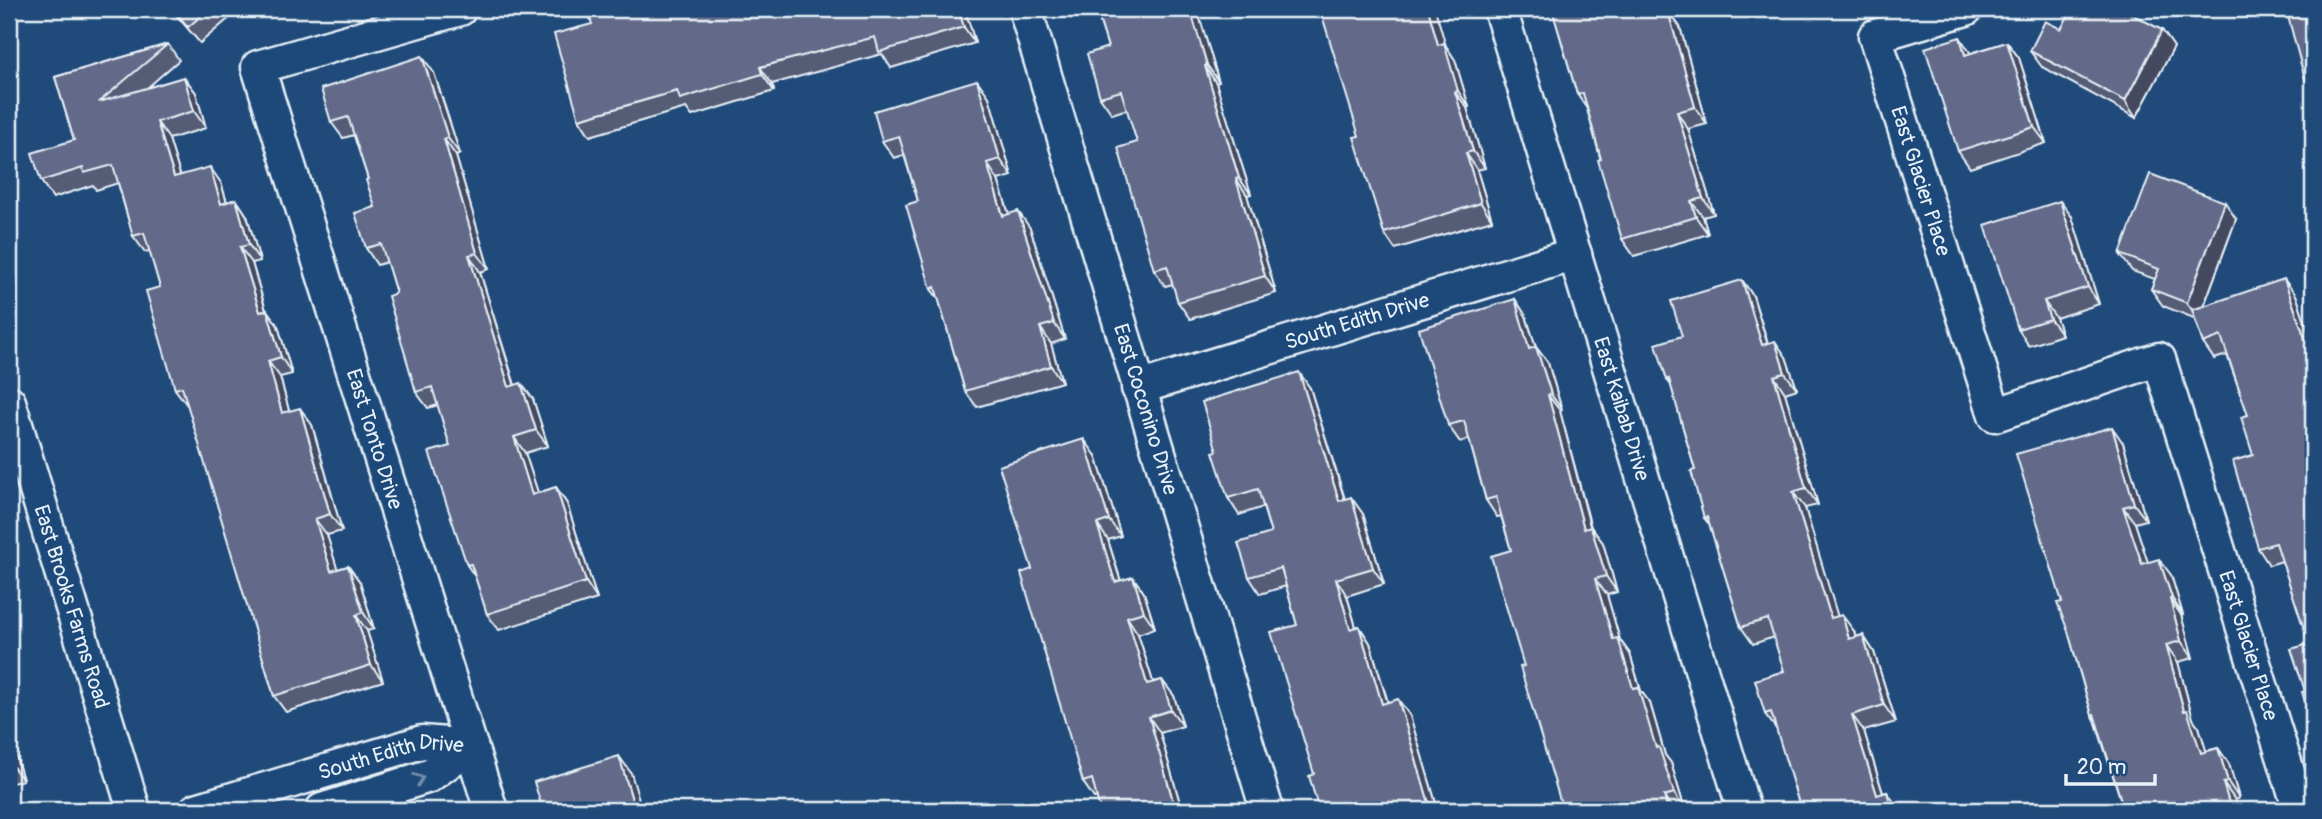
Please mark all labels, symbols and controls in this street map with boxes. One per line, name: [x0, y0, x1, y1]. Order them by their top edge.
street label: East Glacier Place: [1885, 103, 1957, 260]
street label: South Edith Drive: [1281, 286, 1433, 356]
street label: East Coconino Drive: [1107, 320, 1185, 499]
street label: East Kaibab Drive: [1587, 334, 1657, 485]
street label: East Tonto Drive: [340, 365, 410, 513]
street label: East Brooks Farms Road: [28, 501, 116, 712]
street label: East Glacier Place: [2212, 567, 2285, 725]
street label: South Edith Drive: [315, 728, 465, 786]
scale bar: [2066, 742, 2156, 786]
text: 20 m: [2077, 754, 2126, 781]
one-way arrow: [413, 773, 425, 787]

